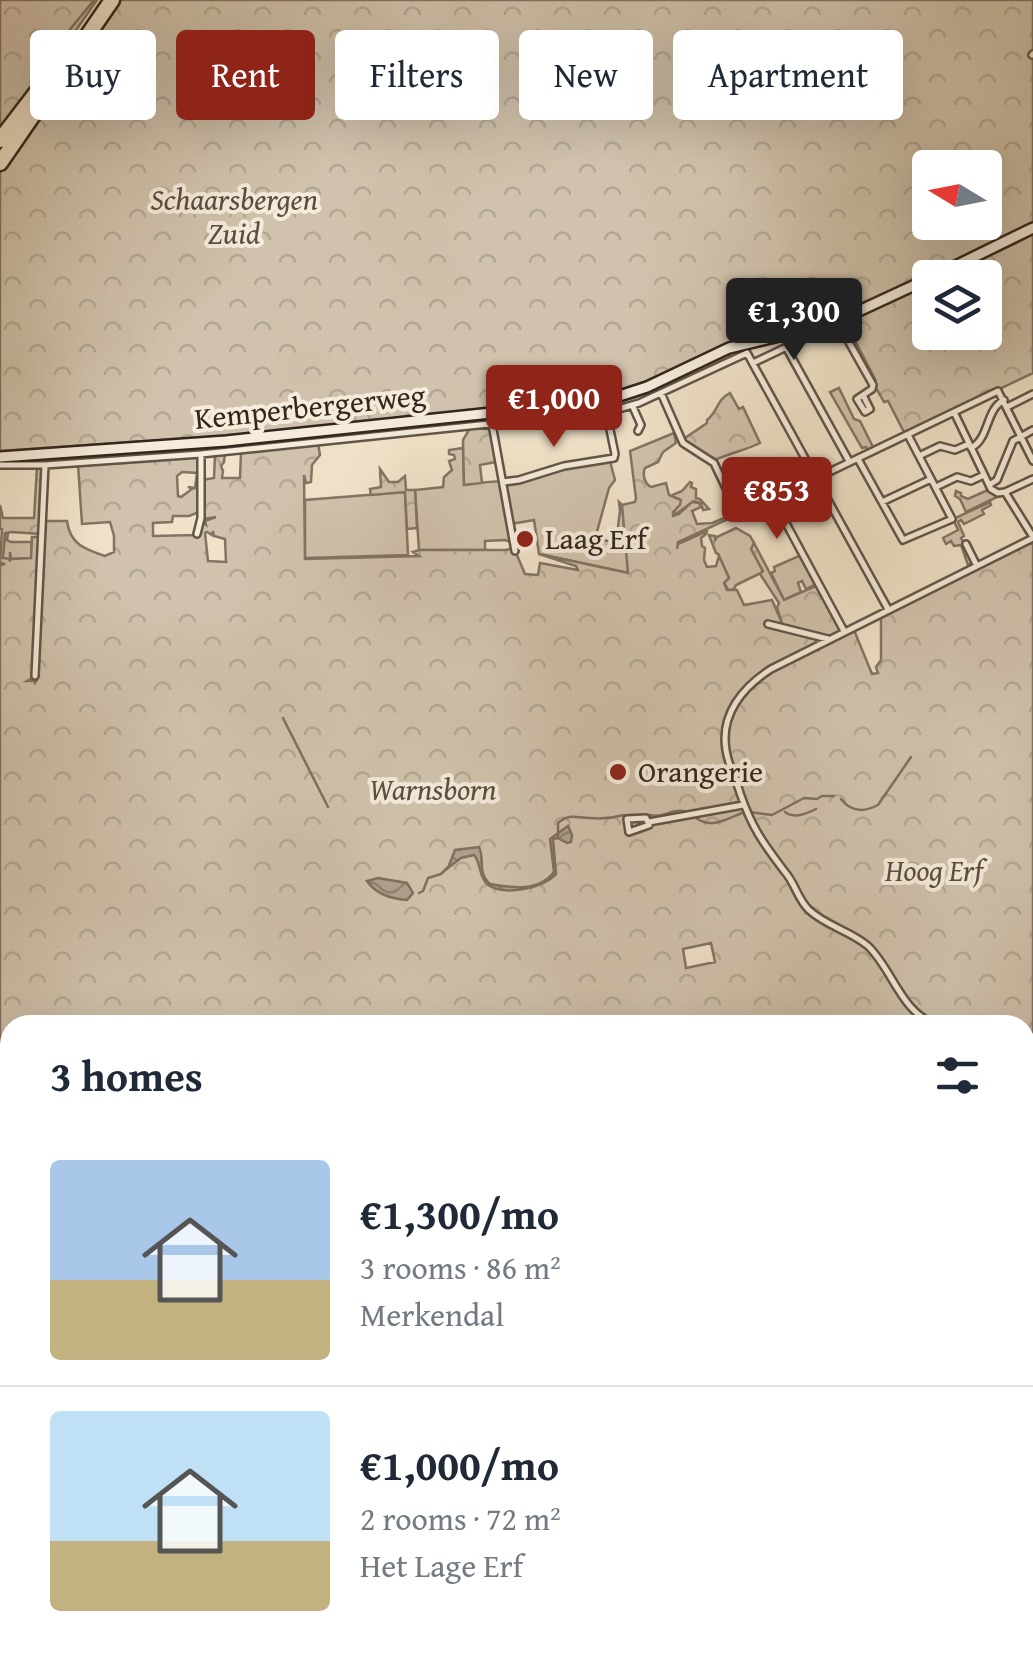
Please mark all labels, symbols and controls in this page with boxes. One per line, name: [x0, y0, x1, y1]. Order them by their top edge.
chip: Buy: [30, 30, 156, 120]
chip: Rent: [176, 30, 315, 120]
chip: Filters: [335, 30, 499, 120]
chip: New: [519, 30, 653, 120]
chip: Apartment: [673, 30, 903, 120]
north arrow: [912, 150, 1002, 240]
map controls: [912, 150, 1002, 350]
park label: Schaarsbergen Zuid: [150, 177, 318, 255]
button: layers: [912, 260, 1002, 350]
pin: €1,300: [713, 278, 875, 363]
text: €1,300: [748, 287, 840, 334]
pin: €1,000: [473, 365, 635, 450]
street label: Kemperbergerweg: [192, 372, 428, 440]
text: €1,000: [508, 374, 600, 421]
pin: €853: [718, 457, 836, 542]
text: €853: [744, 466, 810, 513]
place label: Laag Erf: [545, 516, 650, 560]
marker: Laag Erf: [514, 528, 536, 550]
place label: Orangerie: [638, 749, 763, 793]
marker: Orangerie: [607, 761, 629, 783]
park label: Warnsborn: [370, 767, 496, 811]
park label: Hoog Erf: [884, 848, 988, 892]
text: 3 homes: [50, 1045, 203, 1106]
icon: filters: [930, 1048, 985, 1103]
text: €1,300/mo: [360, 1183, 559, 1244]
icon: home: [130, 1200, 250, 1320]
text: 3 rooms · 86 m²: [360, 1244, 561, 1291]
text: Merkendal: [360, 1291, 504, 1338]
text: €1,000/mo: [360, 1434, 559, 1495]
icon: home: [130, 1451, 250, 1571]
text: 2 rooms · 72 m²: [360, 1495, 561, 1542]
text: Het Lage Erf: [360, 1542, 523, 1589]

